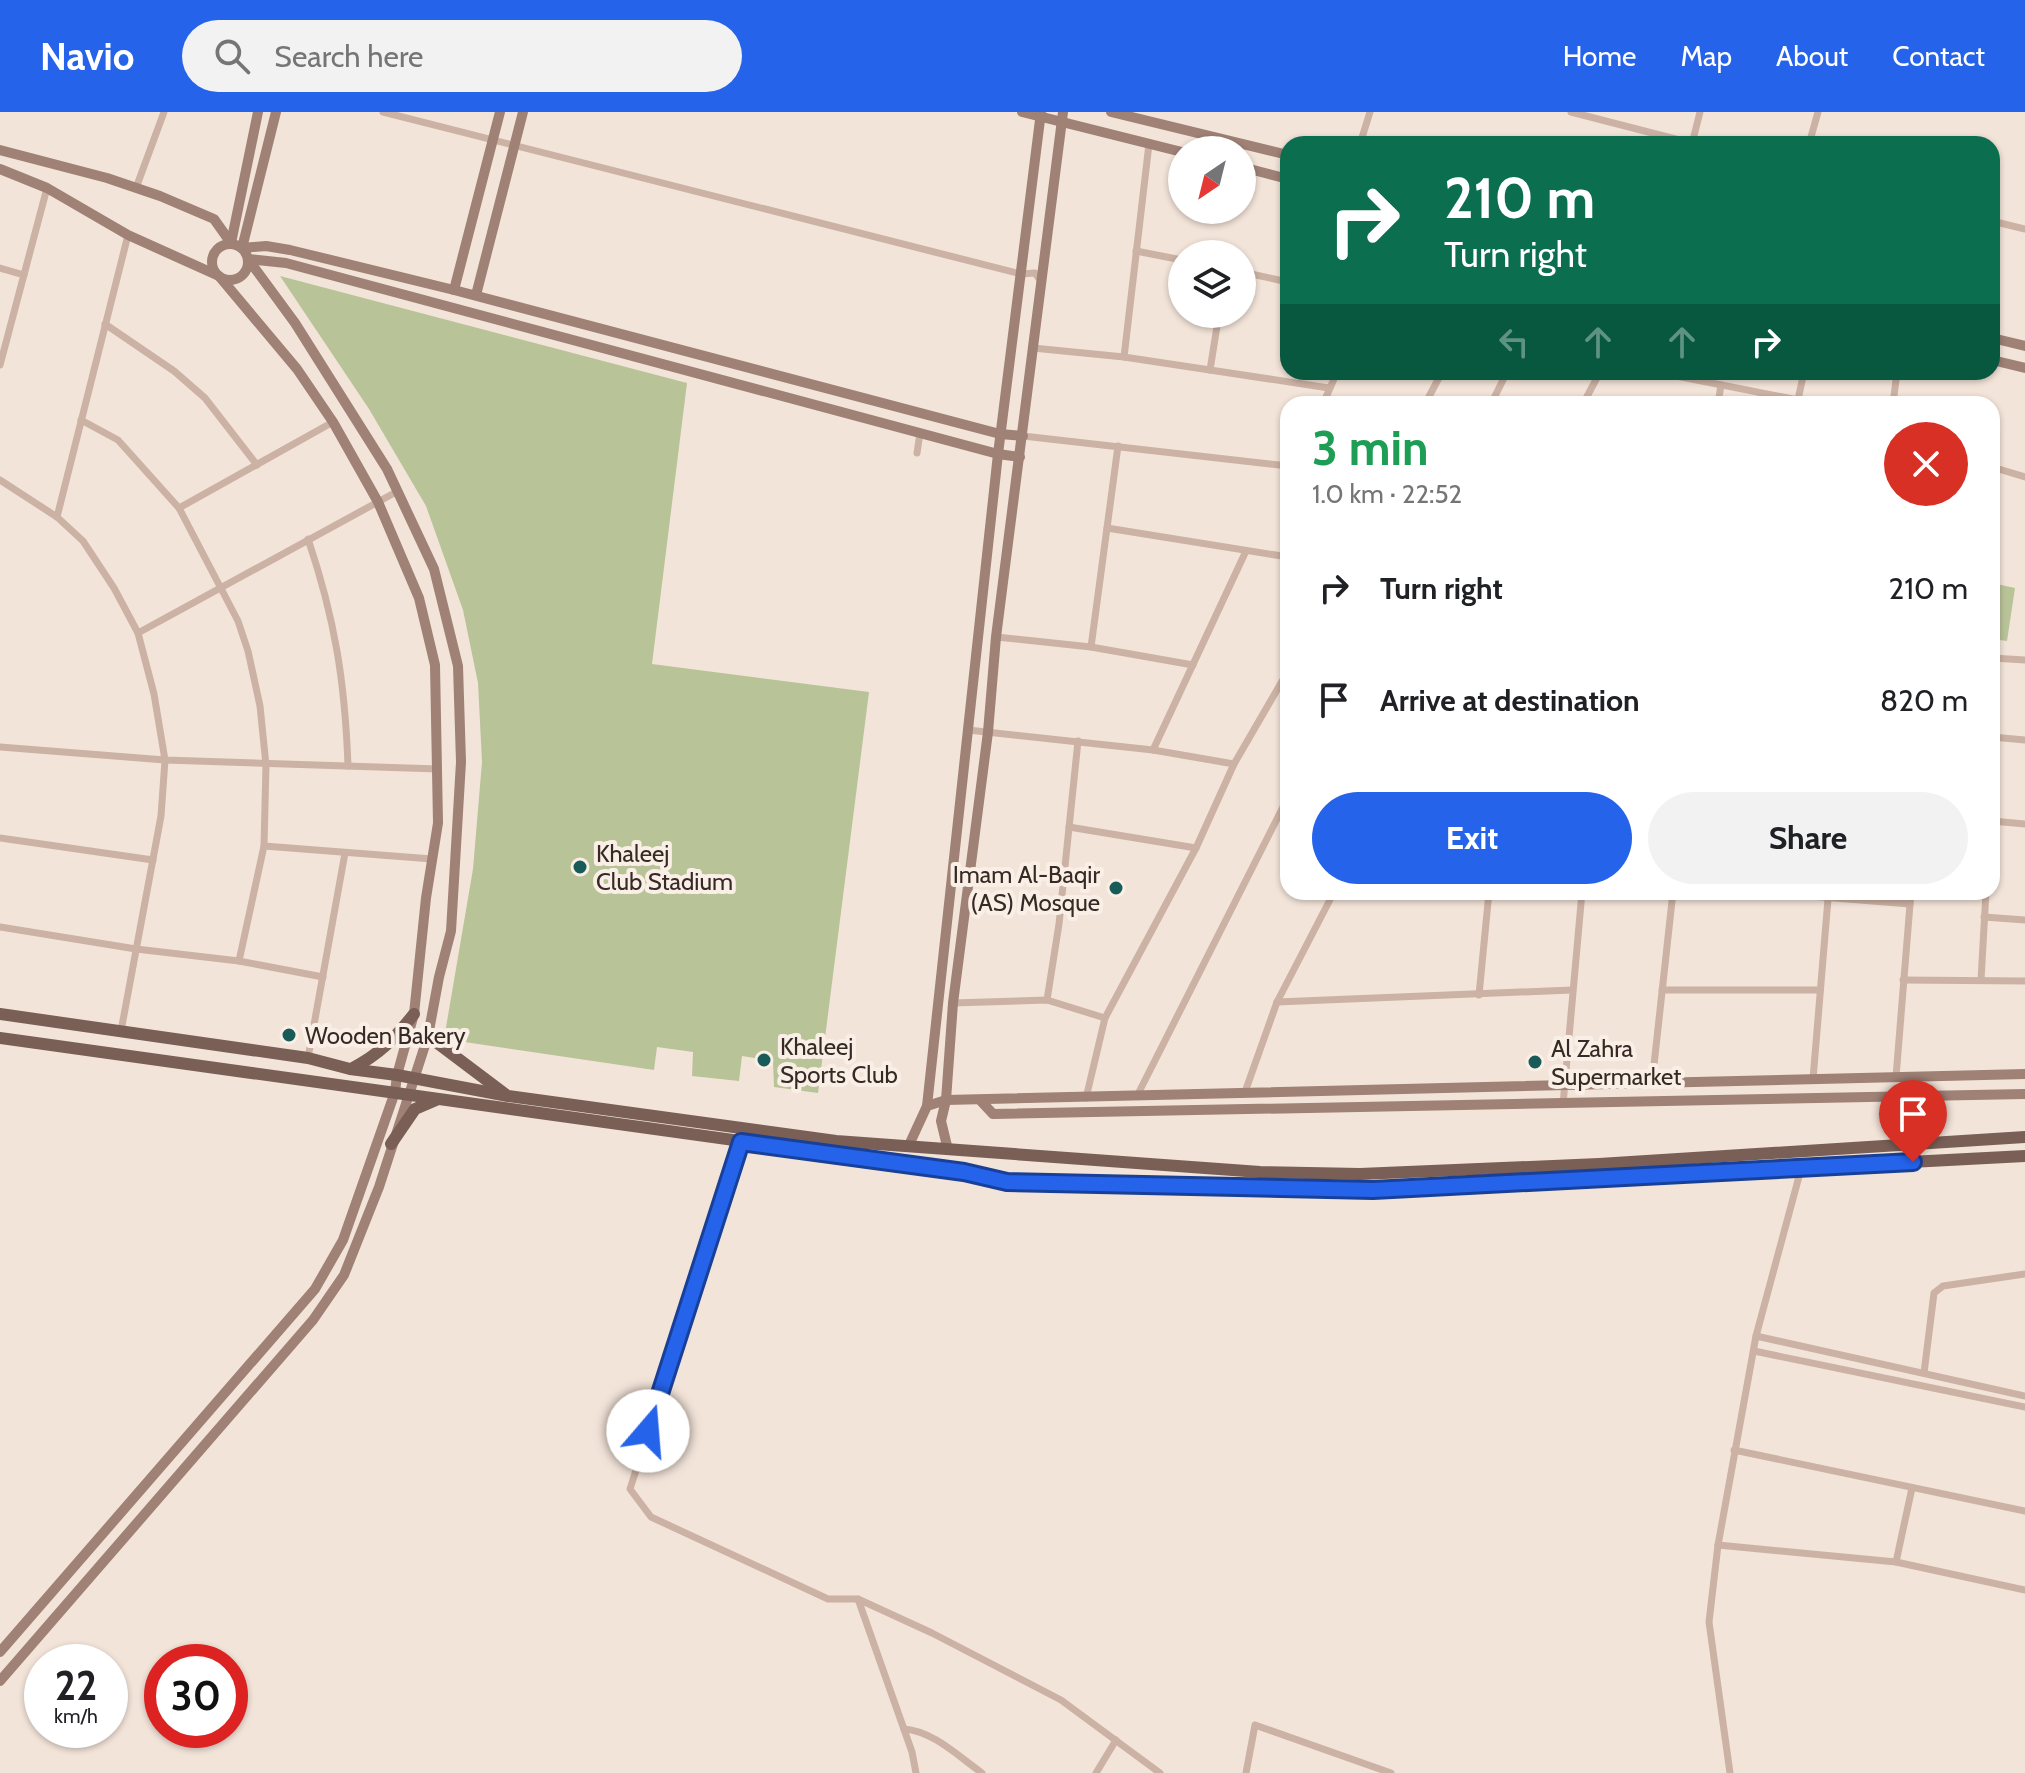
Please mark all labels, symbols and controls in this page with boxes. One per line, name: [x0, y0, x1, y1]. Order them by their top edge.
search box: [182, 20, 742, 92]
text: Navio: [40, 33, 134, 80]
icon: search: [210, 34, 254, 78]
text: Search here: [274, 38, 423, 75]
text: Home: [1563, 39, 1636, 73]
text: Map: [1680, 39, 1732, 73]
text: About: [1776, 39, 1848, 73]
text: Contact: [1892, 39, 1985, 73]
north arrow: [1168, 136, 1256, 224]
map controls: [1168, 136, 1256, 328]
text: 210 m: [1444, 164, 1595, 232]
icon: right: [1312, 168, 1416, 272]
text: Turn right: [1444, 232, 1587, 276]
button: layers: [1168, 240, 1256, 328]
icon: left: [1492, 320, 1536, 364]
icon: ahead: [1576, 320, 1620, 364]
icon: ahead: [1660, 320, 1704, 364]
icon: right: [1744, 320, 1788, 364]
text: 3 min: [1312, 419, 1428, 477]
button: close: [1884, 422, 1968, 506]
text: 1.0 km · 22:52: [1312, 478, 1462, 510]
icon: right: [1312, 566, 1356, 610]
text: Turn right: [1380, 570, 1503, 607]
text: 210 m: [1888, 570, 1968, 607]
icon: arrive: [1312, 678, 1356, 722]
text: Arrive at destination: [1380, 682, 1640, 719]
text: 820 m: [1880, 682, 1968, 719]
button: Exit: [1312, 792, 1632, 884]
button: Share: [1648, 792, 1968, 884]
place label: Khaleej Club Stadium: [596, 839, 733, 896]
marker: Khaleej Club Stadium: [571, 858, 589, 876]
place label: Imam Al-Baqir (AS) Mosque: [953, 860, 1100, 917]
marker: Imam Al-Baqir (AS) Mosque: [1107, 879, 1125, 897]
place label: Wooden Bakery: [305, 1021, 466, 1050]
marker: Wooden Bakery: [280, 1026, 298, 1044]
place label: Khaleej Sports Club: [780, 1032, 898, 1089]
place label: Al Zahra Supermarket: [1551, 1034, 1681, 1091]
marker: Khaleej Sports Club: [755, 1051, 773, 1069]
marker: Al Zahra Supermarket: [1526, 1053, 1544, 1071]
pin: [1879, 1080, 1947, 1162]
icon: arrive: [1891, 1092, 1935, 1136]
position arrow: [606, 1389, 690, 1473]
speed limit sign: 30: [144, 1644, 248, 1748]
text: 22: [55, 1661, 97, 1710]
text: km/h: [54, 1704, 98, 1728]

